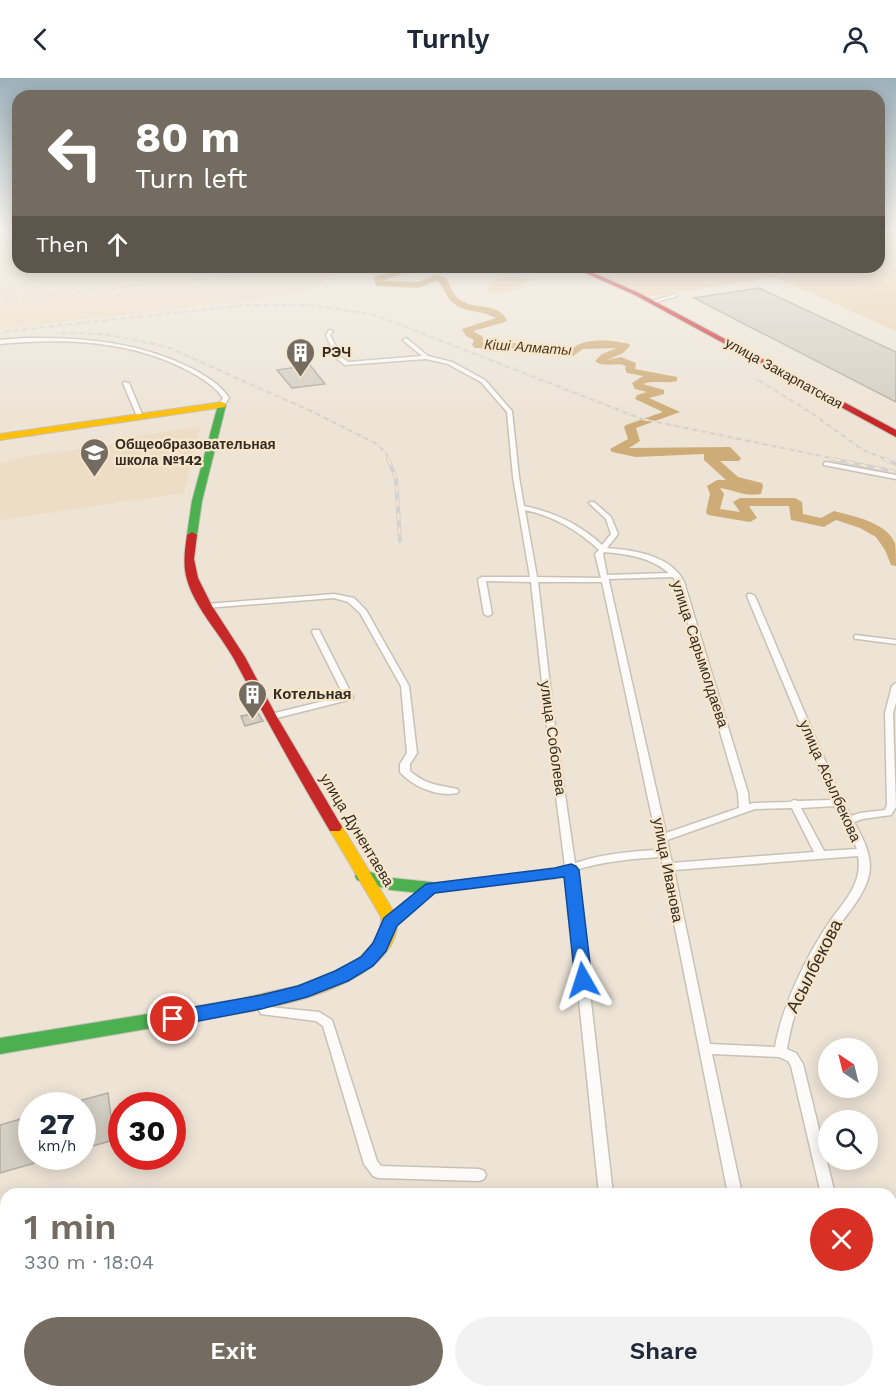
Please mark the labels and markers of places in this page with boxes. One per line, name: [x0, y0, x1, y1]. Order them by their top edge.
building icon: РЭЧ: [285, 336, 317, 378]
place label: РЭЧ: [322, 344, 351, 360]
school or university icon: Общеобразовательная школа №142: [78, 436, 110, 478]
place label: Общеобразовательная школа №142: [115, 436, 276, 468]
building icon: Котельная: [236, 678, 268, 720]
place label: Котельная: [273, 685, 352, 703]
pin: [147, 993, 198, 1044]

